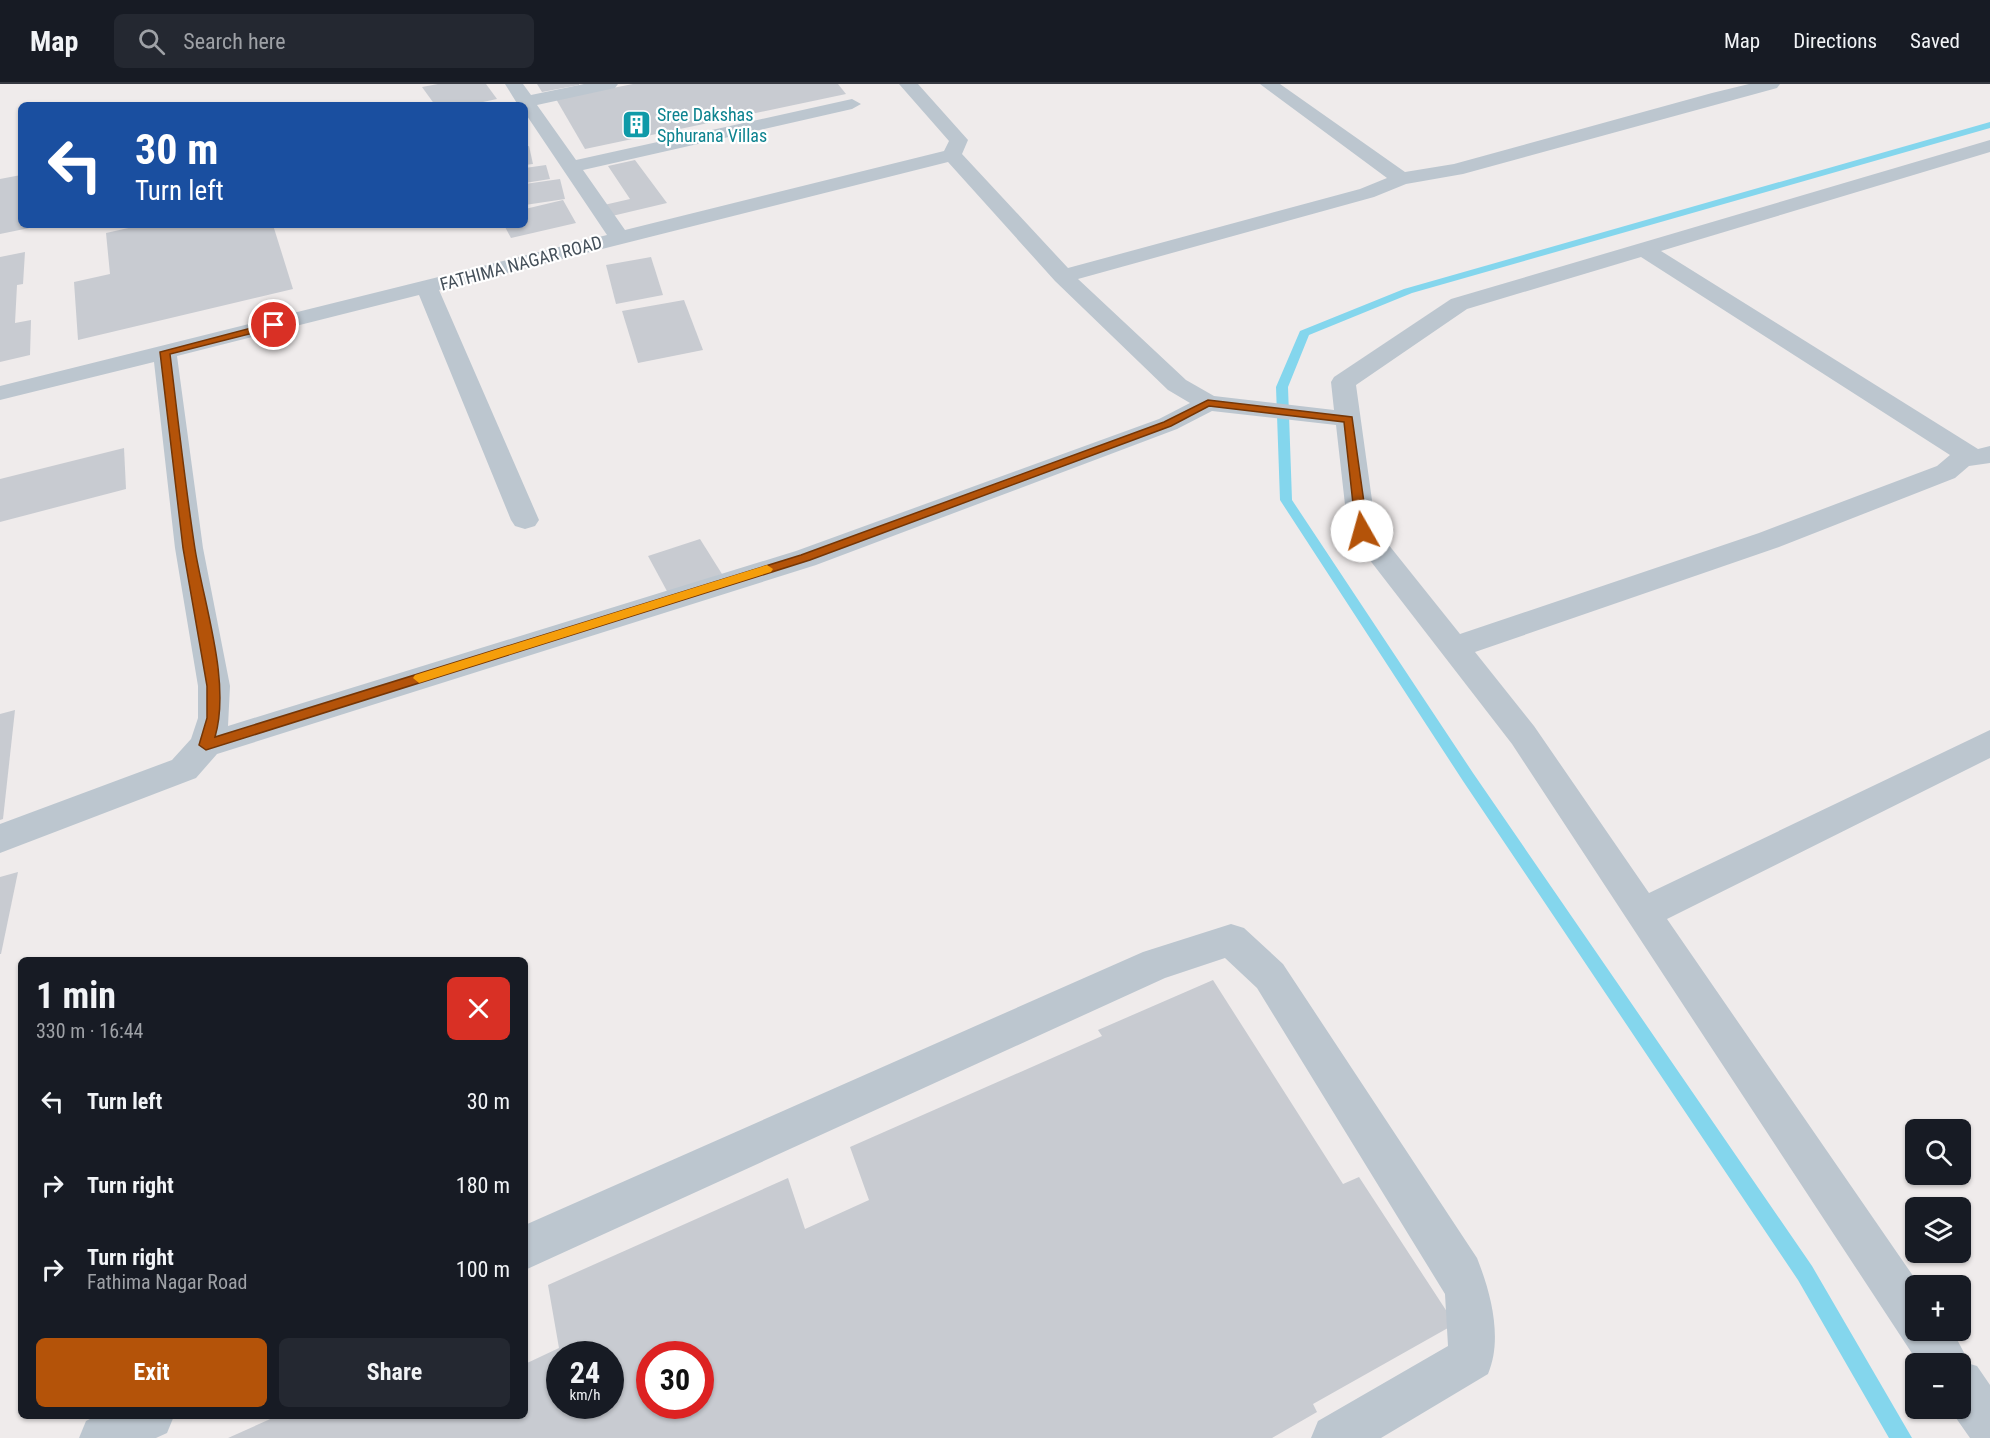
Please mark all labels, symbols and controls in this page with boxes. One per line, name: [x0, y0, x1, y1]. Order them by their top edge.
search box: [114, 14, 534, 68]
text: Map: [30, 25, 78, 58]
icon: search: [135, 25, 168, 58]
text: Search here: [183, 29, 286, 54]
text: Map: [1724, 29, 1760, 53]
text: Directions: [1793, 29, 1877, 53]
text: Saved: [1910, 29, 1960, 53]
place label: Sree Dakshas Sphurana Villas: [657, 104, 767, 146]
building icon: Sree Dakshas Sphurana Villas: [620, 108, 652, 140]
text: 30 m: [135, 125, 218, 174]
icon: left: [36, 126, 114, 204]
text: Turn left: [135, 175, 224, 207]
street label: FATHIMA NAGAR ROAD: [438, 231, 604, 295]
pin: [248, 299, 299, 350]
icon: arrive: [257, 308, 290, 341]
position arrow: [1330, 499, 1394, 563]
text: 1 min: [36, 975, 116, 1017]
button: close: [447, 977, 510, 1040]
text: 330 m · 16:44: [36, 1019, 143, 1043]
icon: left: [36, 1085, 69, 1118]
text: Turn left: [87, 1089, 162, 1114]
text: 30 m: [467, 1089, 510, 1114]
map controls: [1905, 1119, 1971, 1419]
button: search: [1905, 1119, 1971, 1185]
icon: right: [36, 1169, 69, 1202]
text: Turn right: [87, 1173, 174, 1198]
text: 180 m: [456, 1173, 510, 1198]
button: layers: [1905, 1197, 1971, 1263]
text: Turn right: [87, 1245, 174, 1270]
icon: right: [36, 1253, 69, 1286]
text: 100 m: [456, 1257, 510, 1282]
text: Fathima Nagar Road: [87, 1270, 248, 1294]
button: +: [1905, 1275, 1971, 1341]
button: Exit: [36, 1338, 267, 1407]
button: Share: [279, 1338, 510, 1407]
speed limit sign: 30: [636, 1341, 714, 1419]
button: −: [1905, 1353, 1971, 1419]
text: 24: [570, 1355, 600, 1390]
text: km/h: [570, 1386, 600, 1404]

